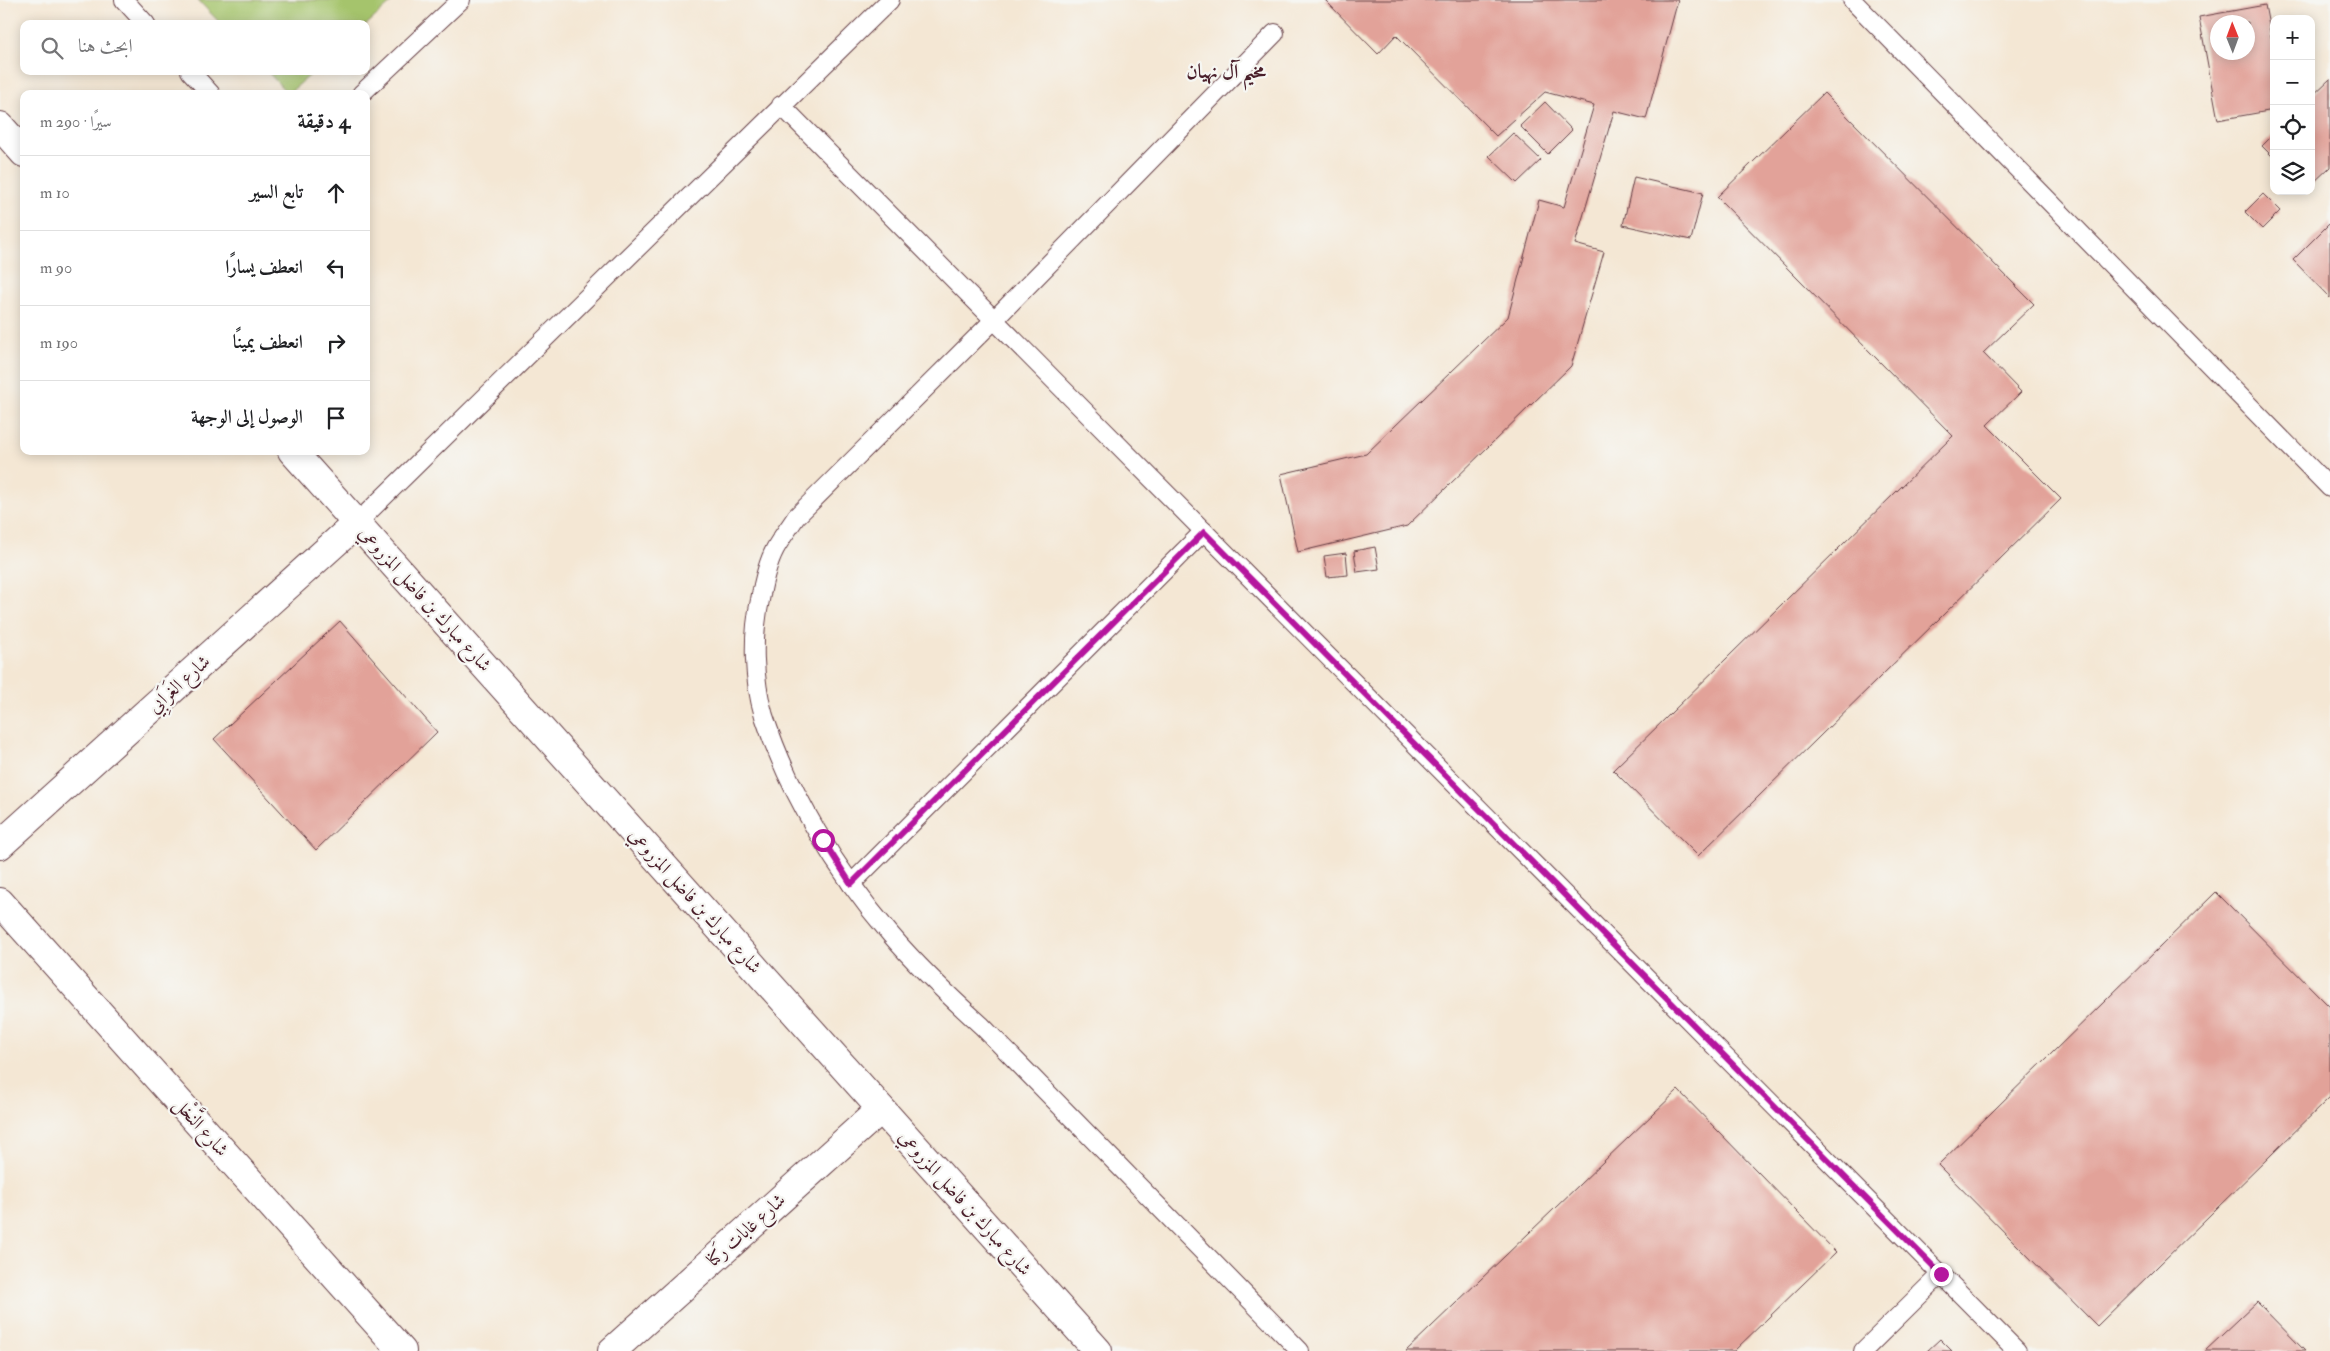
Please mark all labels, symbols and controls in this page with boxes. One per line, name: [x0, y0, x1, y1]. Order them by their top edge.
north arrow: [2210, 15, 2255, 60]
map controls: [2270, 15, 2315, 195]
button: +: [2270, 15, 2315, 60]
search box: [20, 20, 370, 75]
icon: search: [38, 34, 66, 62]
text: ابحث هنا: [78, 34, 133, 58]
district label: مخيم آل نهيان: [1186, 59, 1267, 91]
button: −: [2270, 60, 2315, 105]
button: locate: [2270, 105, 2315, 150]
text: 4 دقيقة: [298, 108, 350, 135]
text: سيرًا · 290 m: [40, 112, 112, 132]
button: layers: [2270, 150, 2315, 195]
icon: ahead: [322, 179, 350, 207]
text: تابع السير: [249, 180, 303, 204]
text: 10 m: [40, 183, 70, 203]
icon: left: [322, 254, 350, 282]
text: انعطف يسارًا: [225, 255, 303, 279]
text: 90 m: [40, 258, 72, 278]
icon: right: [322, 329, 350, 357]
text: انعطف يمينًا: [233, 330, 303, 354]
text: 190 m: [40, 333, 78, 353]
icon: arrive: [322, 404, 350, 432]
text: الوصول إلى الوجهة: [191, 405, 303, 429]
street label: شارع مبارك بن فاضل المزروعي: [351, 521, 497, 679]
street label: شارع الغَرَابِي: [141, 648, 219, 722]
street label: شارع مبارك بن فاضل المزروعي: [621, 823, 767, 981]
route start: [812, 829, 835, 852]
street label: شارع النَّخْل: [166, 1089, 238, 1164]
street label: شارع مبارك بن فاضل المزروعي: [891, 1125, 1037, 1283]
street label: شارع غابات رَكنا: [700, 1187, 793, 1274]
route end: [1930, 1263, 1953, 1286]

